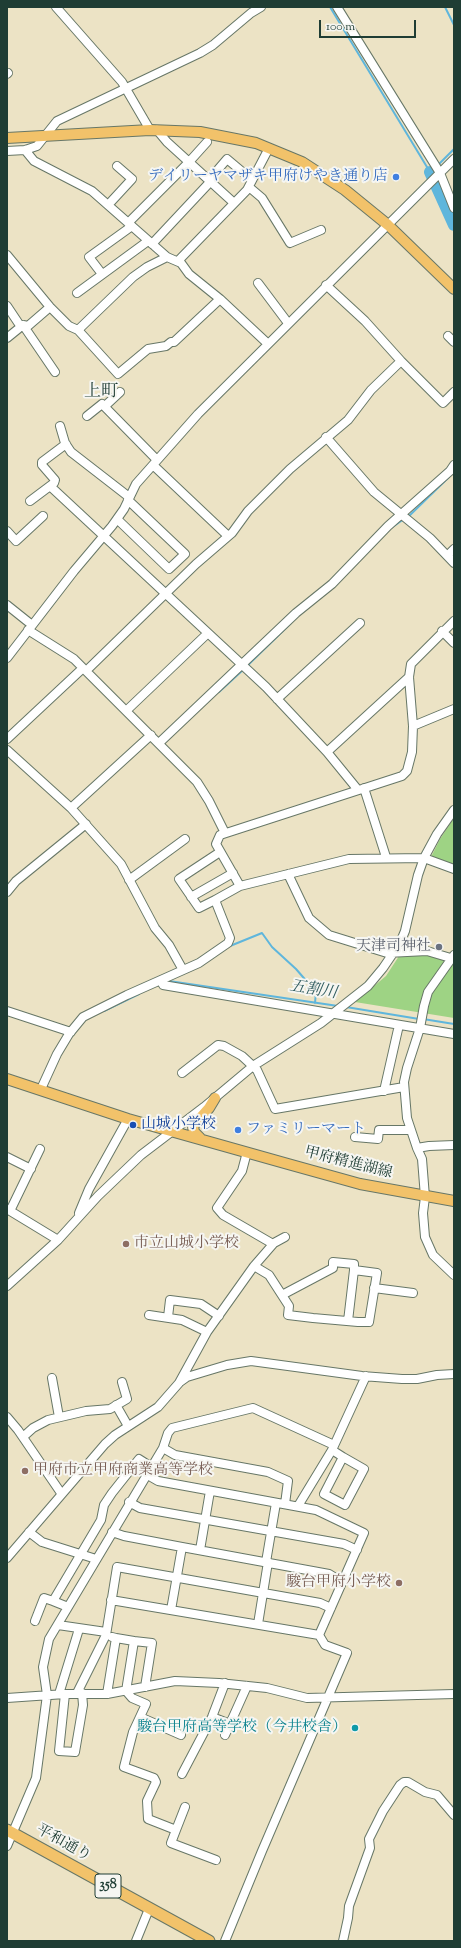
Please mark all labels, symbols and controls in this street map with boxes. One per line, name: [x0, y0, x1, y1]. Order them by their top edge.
scale bar: [321, 12, 418, 38]
text: 100 m: [326, 18, 355, 36]
place label: デイリーヤマザキ甲府けやき通り店: [148, 168, 388, 186]
marker: デイリーヤマザキ甲府けやき通り店: [391, 172, 401, 182]
district label: 上町: [84, 383, 118, 403]
place label: 天津司神社: [356, 938, 431, 956]
marker: 天津司神社: [434, 942, 444, 952]
water label: 五割川: [288, 978, 338, 1004]
place label: 山城小学校: [141, 1116, 216, 1134]
marker: 山城小学校: [128, 1120, 138, 1130]
place label: ファミリーマート: [246, 1121, 366, 1139]
marker: ファミリーマート: [233, 1125, 243, 1135]
street label: 甲府精進湖線: [302, 1144, 394, 1184]
place label: 市立山城小学校: [134, 1235, 239, 1253]
marker: 市立山城小学校: [121, 1239, 131, 1249]
place label: 甲府市立甲府商業高等学校: [33, 1462, 213, 1480]
marker: 甲府市立甲府商業高等学校: [20, 1466, 30, 1476]
place label: 駿台甲府小学校: [286, 1574, 391, 1592]
marker: 駿台甲府小学校: [394, 1578, 404, 1588]
place label: 駿台甲府高等学校（今井校舎）: [137, 1719, 347, 1737]
marker: 駿台甲府高等学校（今井校舎）: [350, 1723, 360, 1733]
street label: 平和通り: [32, 1822, 94, 1866]
road number: 358: [95, 1874, 121, 1898]

